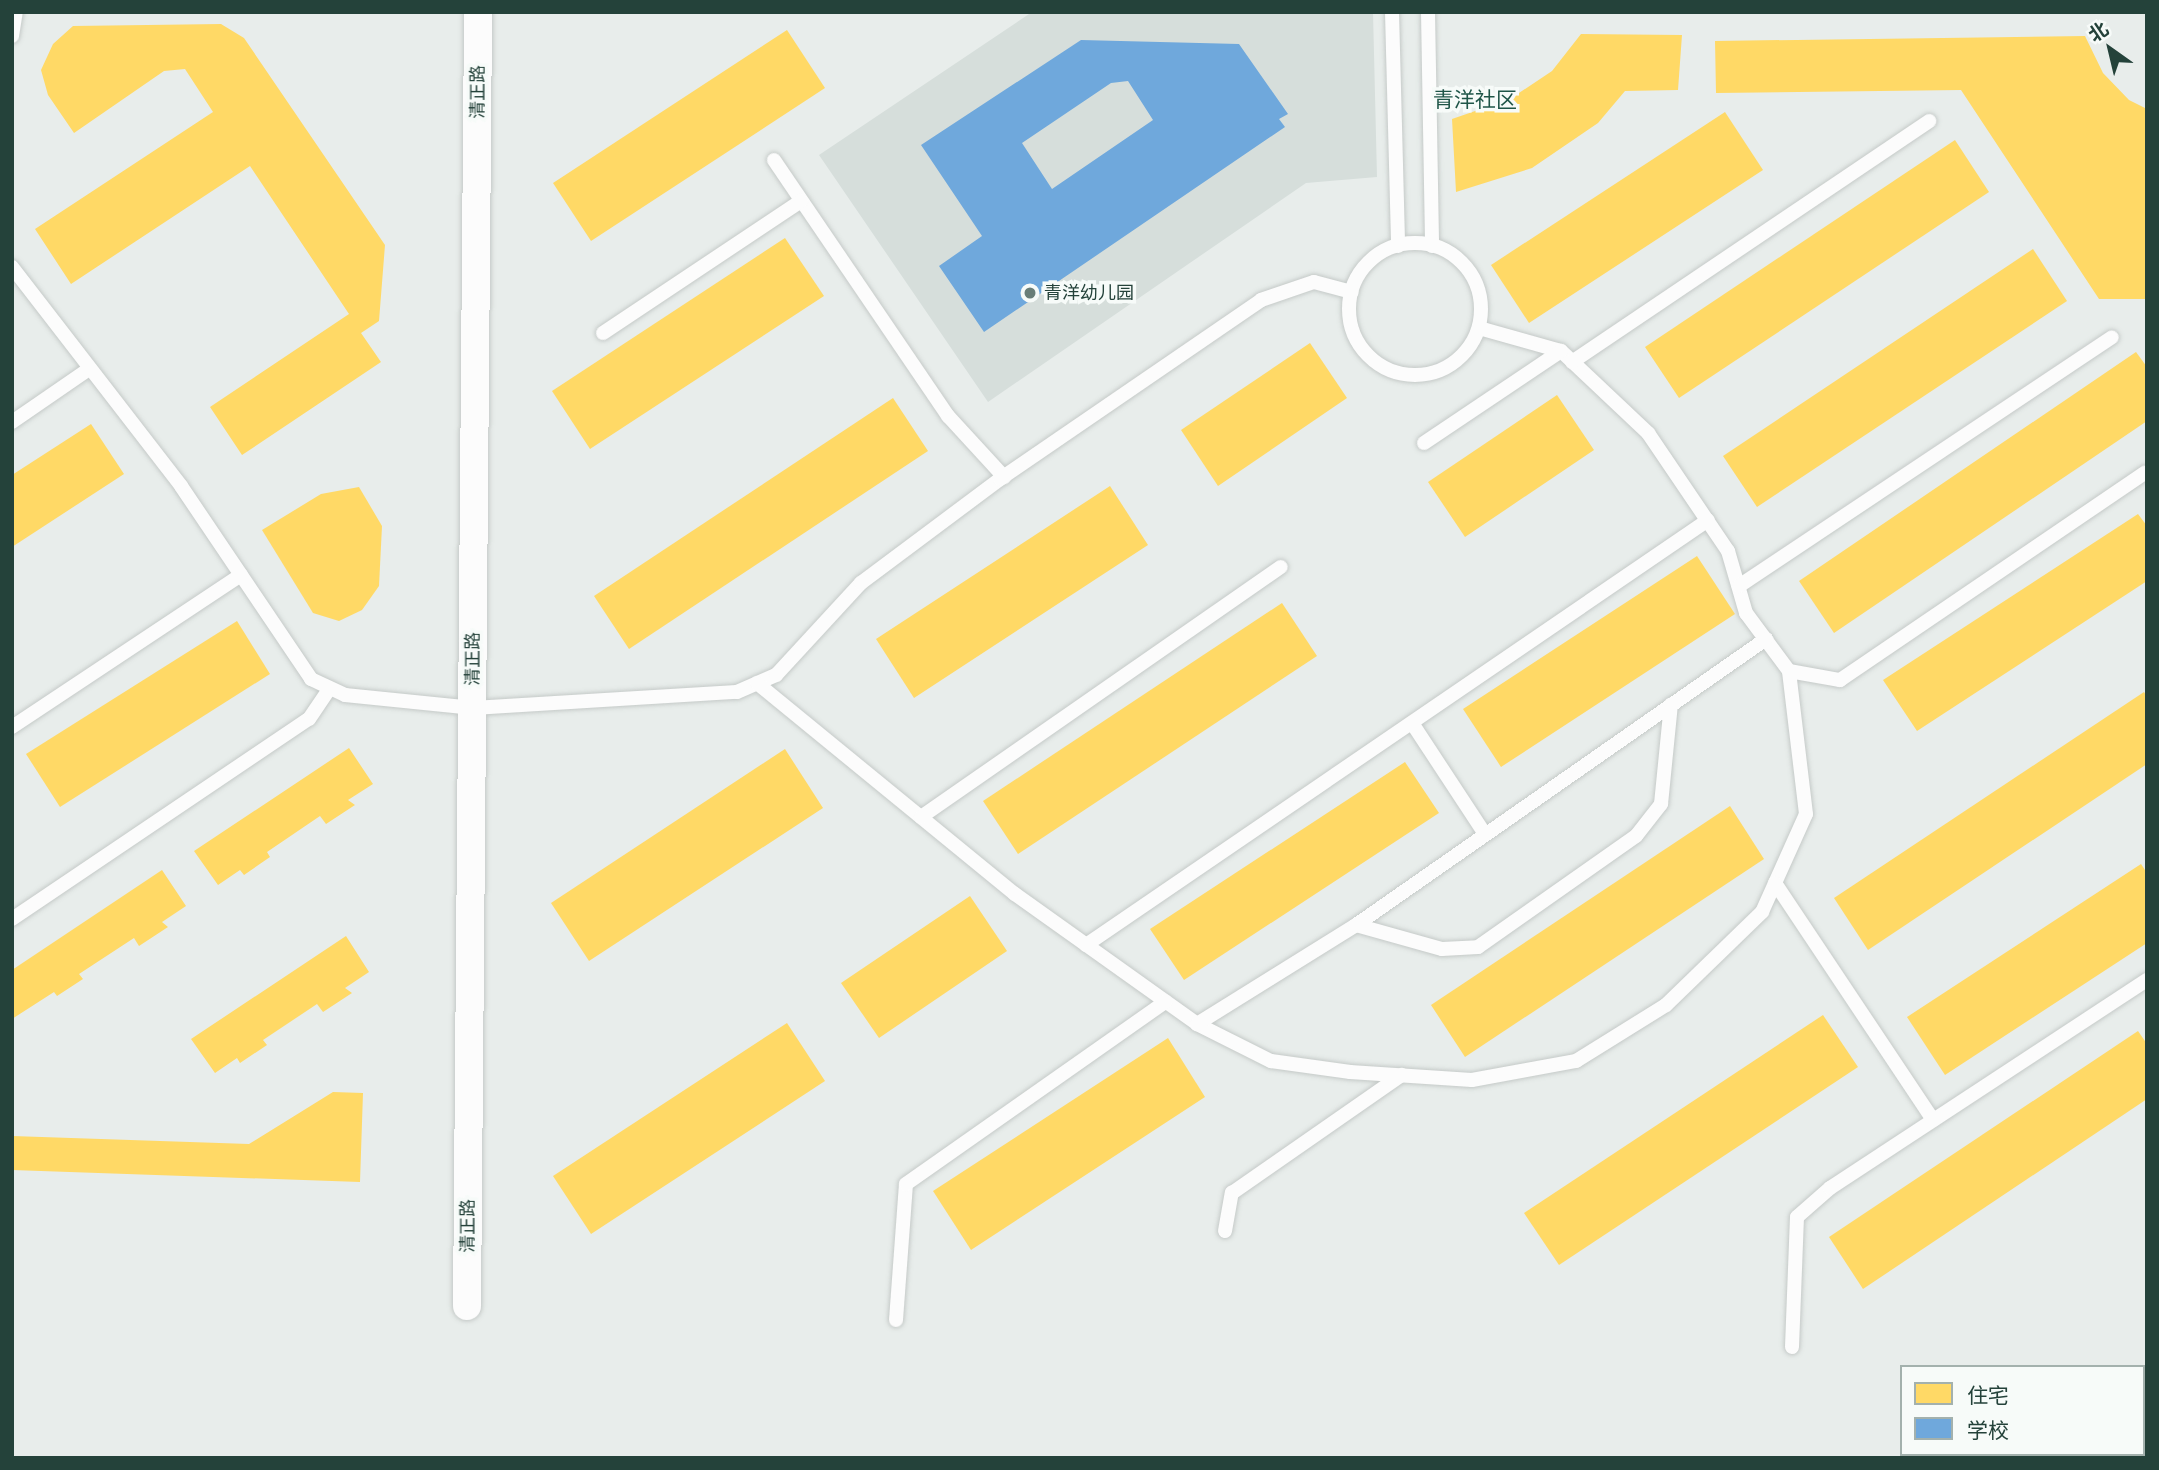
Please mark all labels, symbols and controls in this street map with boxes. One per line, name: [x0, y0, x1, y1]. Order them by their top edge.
north arrow: [2075, 14, 2145, 84]
text: 北: [2084, 17, 2112, 46]
street label: 清正路: [467, 65, 489, 119]
district label: 青洋社区: [1433, 86, 1517, 112]
place label: 青洋幼儿园: [1044, 282, 1134, 304]
marker: 青洋幼儿园: [1022, 285, 1038, 301]
street label: 清正路: [462, 632, 484, 686]
street label: 清正路: [457, 1199, 479, 1253]
legend: [1900, 1365, 2145, 1456]
text: 住宅: [1967, 1383, 2009, 1407]
text: 学校: [1967, 1418, 2009, 1442]

